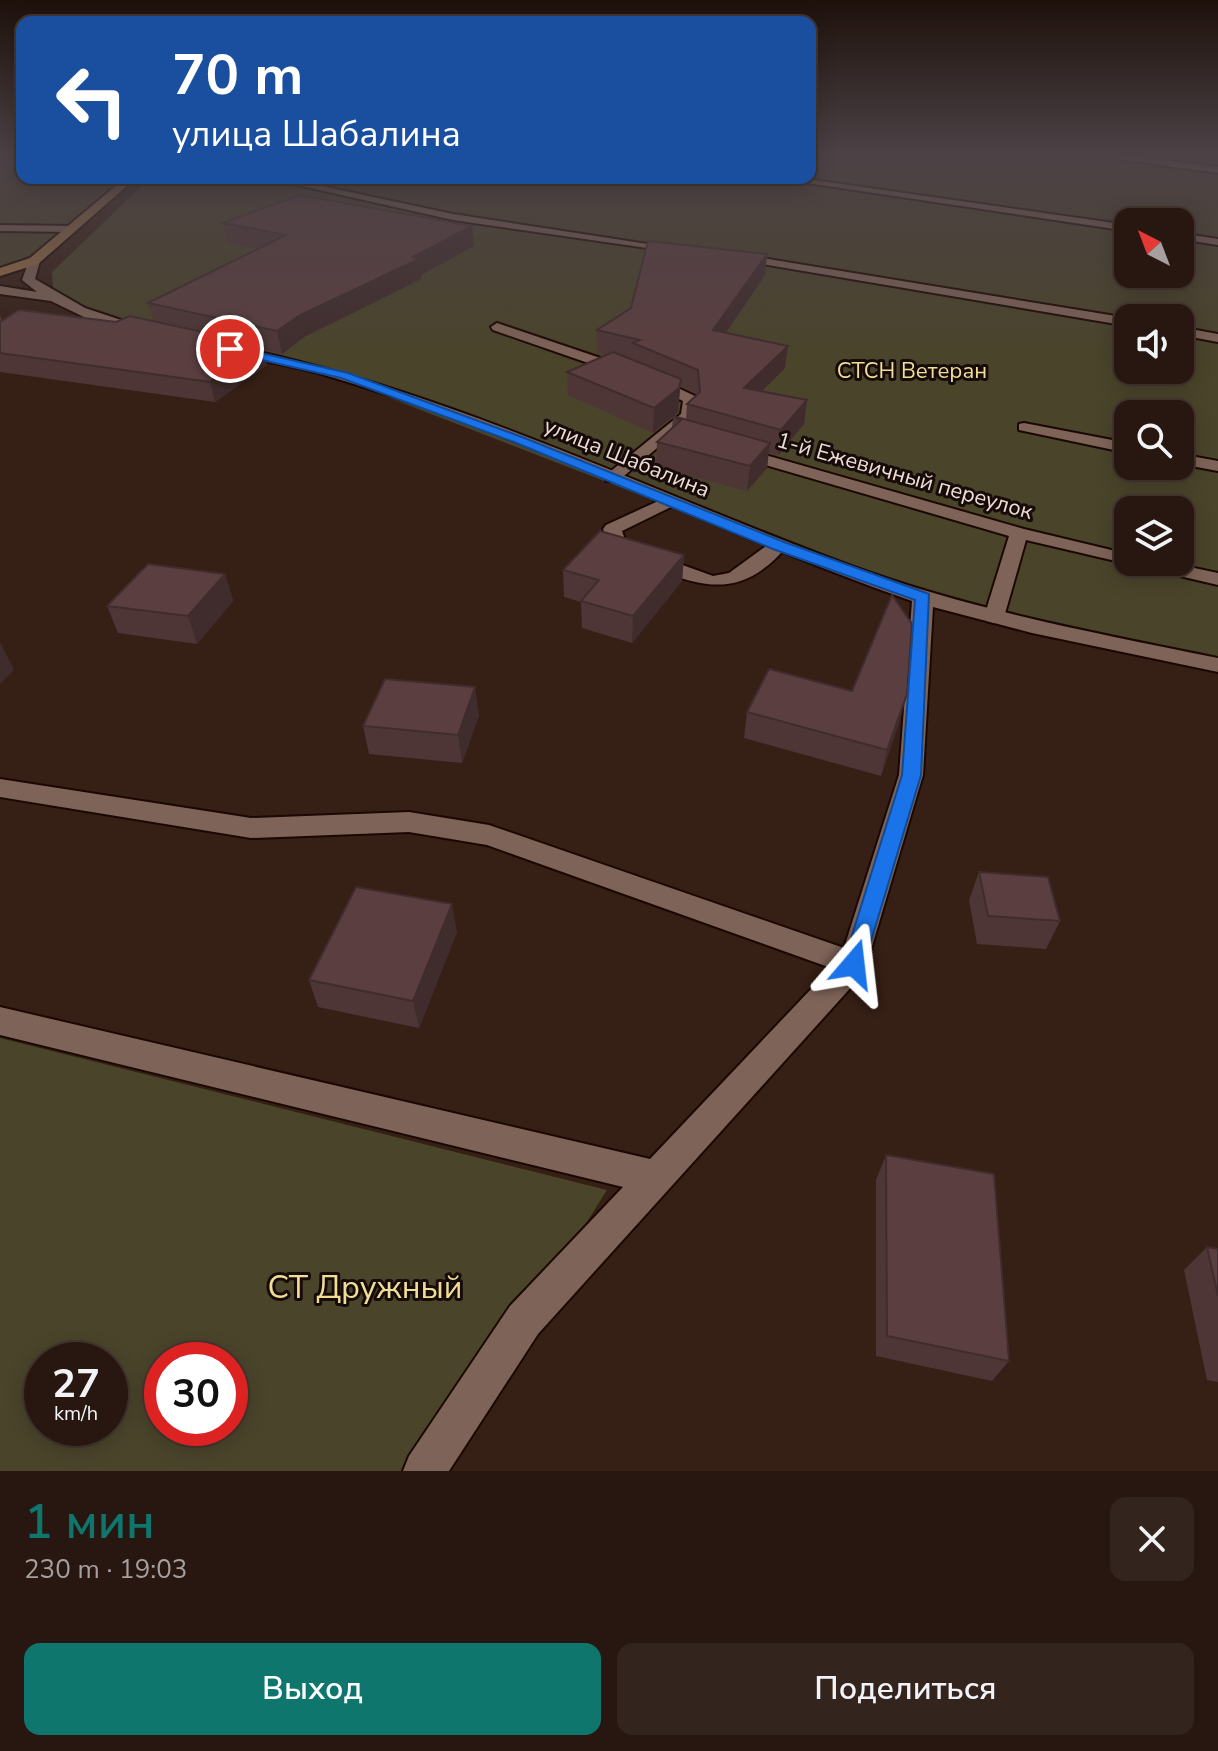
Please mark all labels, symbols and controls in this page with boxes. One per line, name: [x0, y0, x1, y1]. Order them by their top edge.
text: 70 m: [172, 37, 303, 114]
icon: left: [40, 48, 144, 152]
text: улица Шабалина: [172, 110, 461, 159]
north arrow: [1114, 208, 1194, 288]
map controls: [1114, 208, 1194, 576]
button: sound: [1114, 304, 1194, 384]
pin: [196, 315, 264, 383]
icon: arrive: [208, 327, 252, 371]
park label: СТСН Ветеран: [837, 356, 987, 386]
button: search: [1114, 400, 1194, 480]
street label: улица Шабалина: [539, 411, 714, 505]
street label: 1-й Ежевичный переулок: [773, 425, 1036, 527]
button: layers: [1114, 496, 1194, 576]
position arrow: [812, 922, 896, 1006]
park label: СТ Дружный: [267, 1266, 463, 1309]
speed limit sign: 30: [144, 1342, 248, 1446]
text: 27: [52, 1357, 100, 1411]
text: km/h: [54, 1400, 98, 1427]
text: 1 мин: [24, 1489, 155, 1555]
button: close: [1110, 1497, 1194, 1581]
text: 230 m · 19:03: [24, 1552, 187, 1587]
button: Выход: [24, 1643, 601, 1735]
button: Поделиться: [617, 1643, 1194, 1735]

